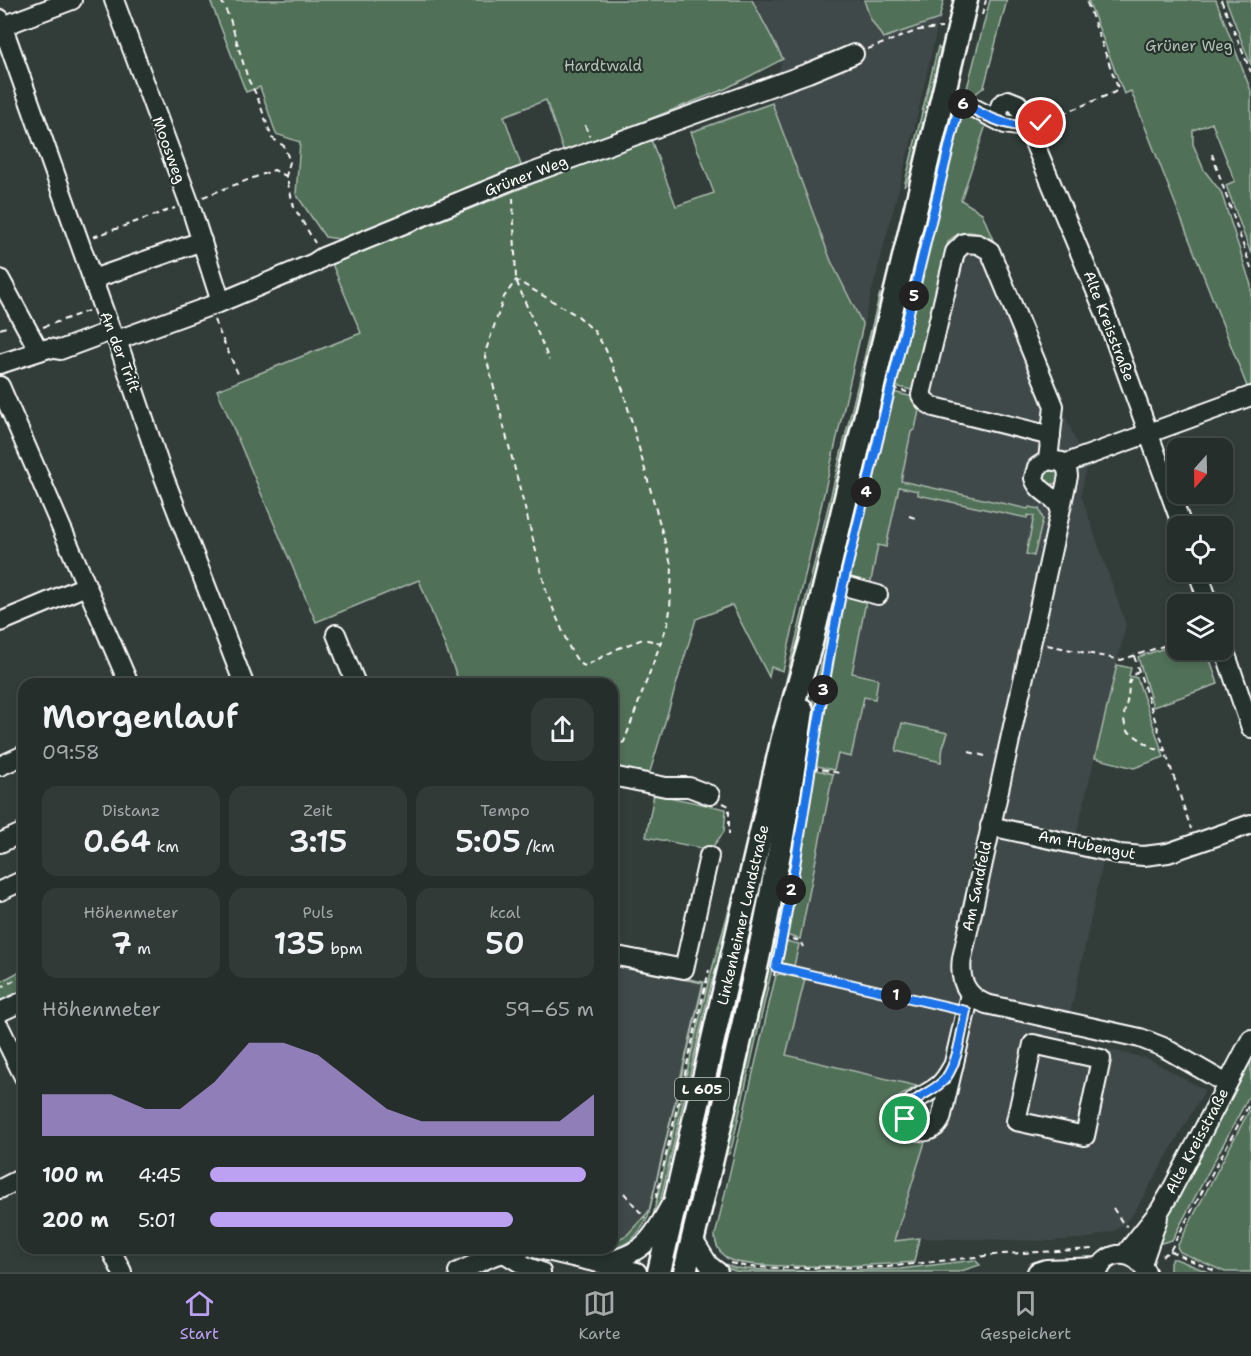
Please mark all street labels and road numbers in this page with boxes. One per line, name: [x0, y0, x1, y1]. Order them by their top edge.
street label: Moosweg: [148, 114, 190, 186]
street label: Grüner Weg: [482, 151, 570, 201]
street label: Alte Kreisstraße: [1079, 268, 1139, 384]
street label: An der Trift: [95, 309, 145, 395]
street label: Linkenheimer Landstraße: [712, 823, 774, 1007]
street label: Am Hubengut: [1037, 826, 1137, 864]
street label: Am Sandfeld: [958, 839, 996, 933]
road number: L 605: [675, 1078, 729, 1100]
street label: Alte Kreisstraße: [1161, 1085, 1233, 1197]

